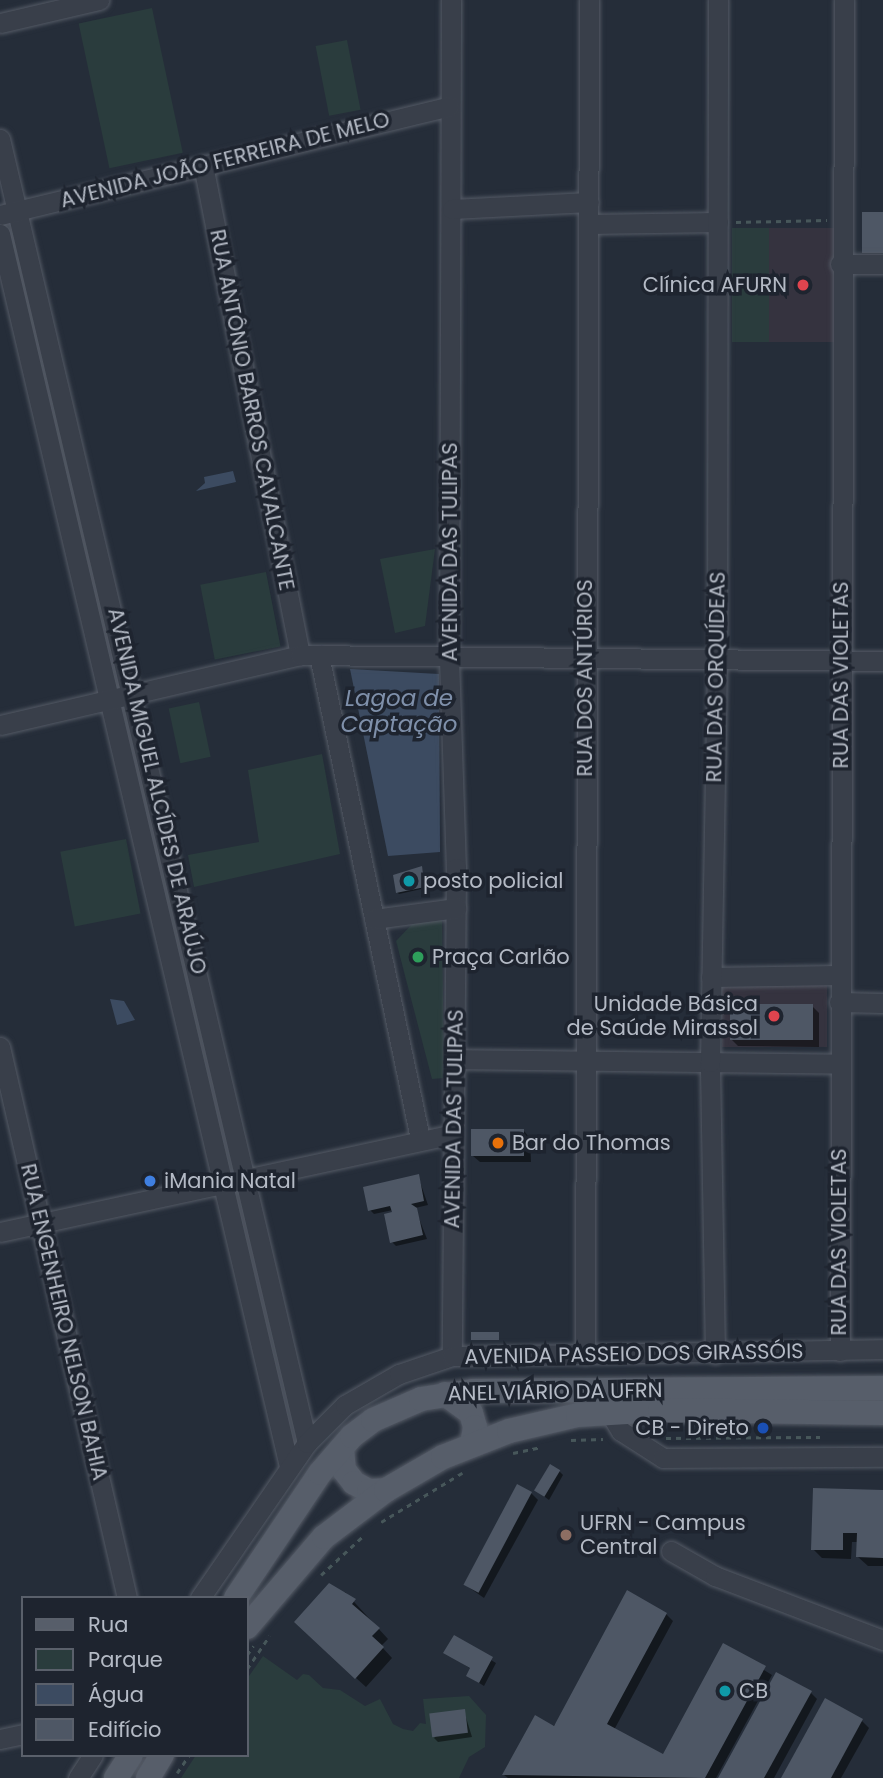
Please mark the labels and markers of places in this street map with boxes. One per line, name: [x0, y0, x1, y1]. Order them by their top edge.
place label: Clínica AFURN: [643, 272, 787, 298]
marker: Clínica AFURN: [793, 275, 813, 295]
place label: posto policial: [423, 868, 564, 894]
marker: posto policial: [401, 873, 417, 889]
place label: Praça Carlão: [432, 944, 570, 970]
marker: Praça Carlão: [410, 949, 426, 965]
place label: Unidade Básica de Saúde Mirassol: [567, 991, 758, 1041]
marker: Unidade Básica de Saúde Mirassol: [764, 1006, 784, 1026]
place label: Bar do Thomas: [512, 1130, 671, 1156]
marker: Bar do Thomas: [490, 1135, 506, 1151]
place label: iMania Natal: [164, 1168, 296, 1194]
marker: iMania Natal: [142, 1173, 158, 1189]
place label: CB - Direto: [635, 1415, 749, 1441]
marker: CB - Direto: [755, 1420, 771, 1436]
place label: UFRN - Campus Central: [580, 1510, 746, 1560]
marker: UFRN - Campus Central: [558, 1527, 574, 1543]
place label: CB: [739, 1678, 768, 1704]
marker: CB: [717, 1683, 733, 1699]

